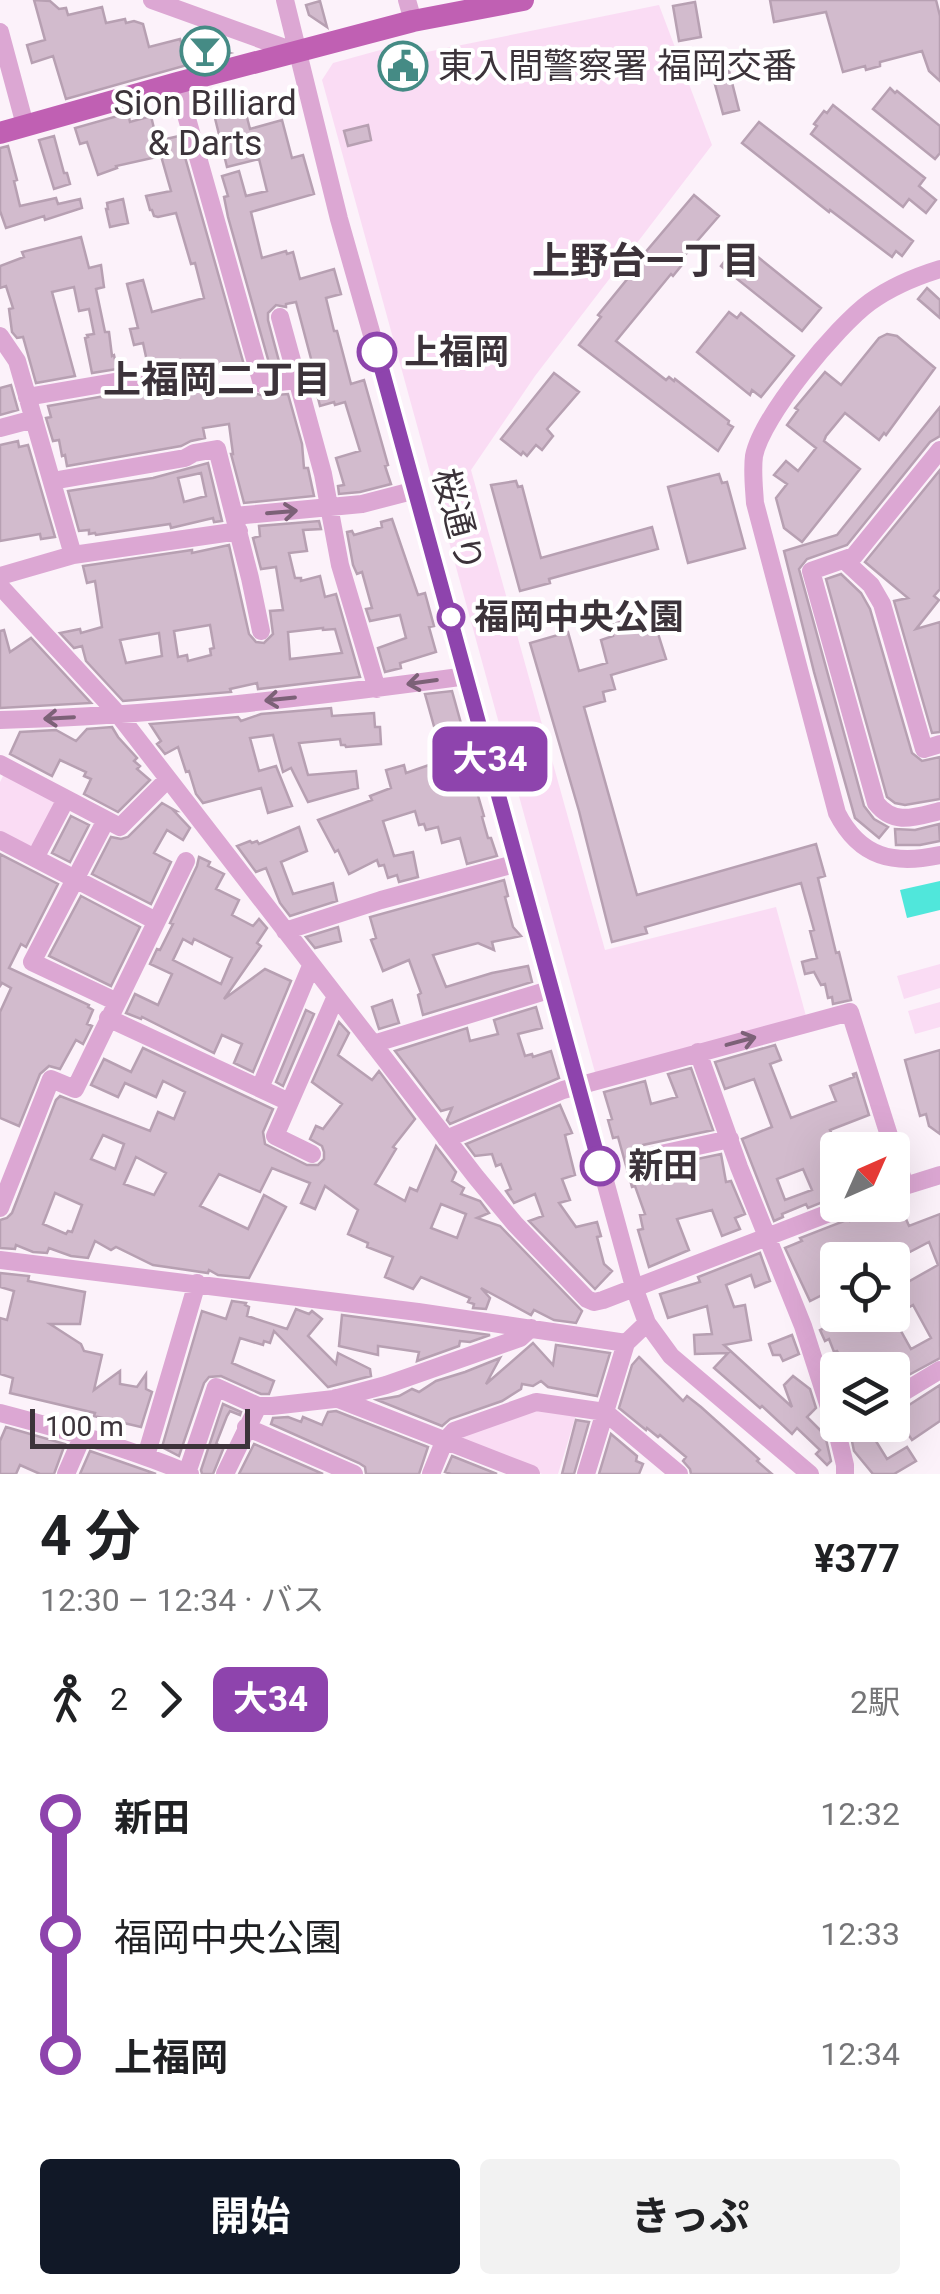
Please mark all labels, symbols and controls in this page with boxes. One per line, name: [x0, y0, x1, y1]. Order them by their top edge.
bar icon: Sion Billiard & Darts: [179, 25, 231, 77]
public building icon: 東入間警察署 福岡交番: [377, 40, 429, 92]
place label: 東入間警察署 福岡交番: [438, 46, 797, 87]
place label: Sion Billiard & Darts: [113, 83, 297, 164]
district label: 上野台一丁目: [532, 239, 760, 283]
place label: 上福岡: [404, 332, 509, 373]
marker: 上福岡: [358, 333, 396, 371]
district label: 上福岡二丁目: [103, 358, 331, 402]
street label: 桜通り: [424, 464, 491, 576]
one-way arrow: [266, 502, 298, 521]
place label: 福岡中央公園: [474, 597, 684, 638]
marker: 福岡中央公園: [438, 604, 464, 630]
one-way arrow: [406, 674, 438, 692]
one-way arrow: [264, 690, 296, 709]
one-way arrow: [44, 709, 76, 728]
line badge: 大34: [432, 726, 548, 792]
text: 大34: [452, 739, 528, 780]
one-way arrow: [725, 1030, 756, 1049]
north arrow: [820, 1132, 910, 1222]
map controls: [820, 1132, 910, 1442]
place label: 新田: [628, 1146, 698, 1187]
marker: 新田: [581, 1147, 619, 1185]
button: locate: [820, 1242, 910, 1332]
button: layers: [820, 1352, 910, 1442]
scale bar: [30, 1404, 250, 1448]
text: 100 m: [45, 1410, 124, 1443]
text: 4 分: [40, 1504, 140, 1568]
text: ¥377: [814, 1537, 900, 1581]
text: 12:30 – 12:34 · バス: [40, 1581, 325, 1619]
icon: walk: [40, 1672, 95, 1727]
icon: forward: [143, 1672, 198, 1727]
text: 大34: [233, 1679, 308, 1720]
text: 2: [110, 1680, 128, 1718]
text: 2駅: [850, 1683, 900, 1721]
text: 12:32: [820, 1795, 900, 1833]
text: 新田: [114, 1796, 190, 1840]
text: 12:33: [820, 1915, 900, 1953]
text: 福岡中央公園: [114, 1916, 342, 1960]
text: 12:34: [820, 2035, 900, 2073]
text: 上福岡: [114, 2036, 228, 2080]
button: 開始: [40, 2159, 460, 2274]
button: きっぷ: [480, 2159, 900, 2274]

